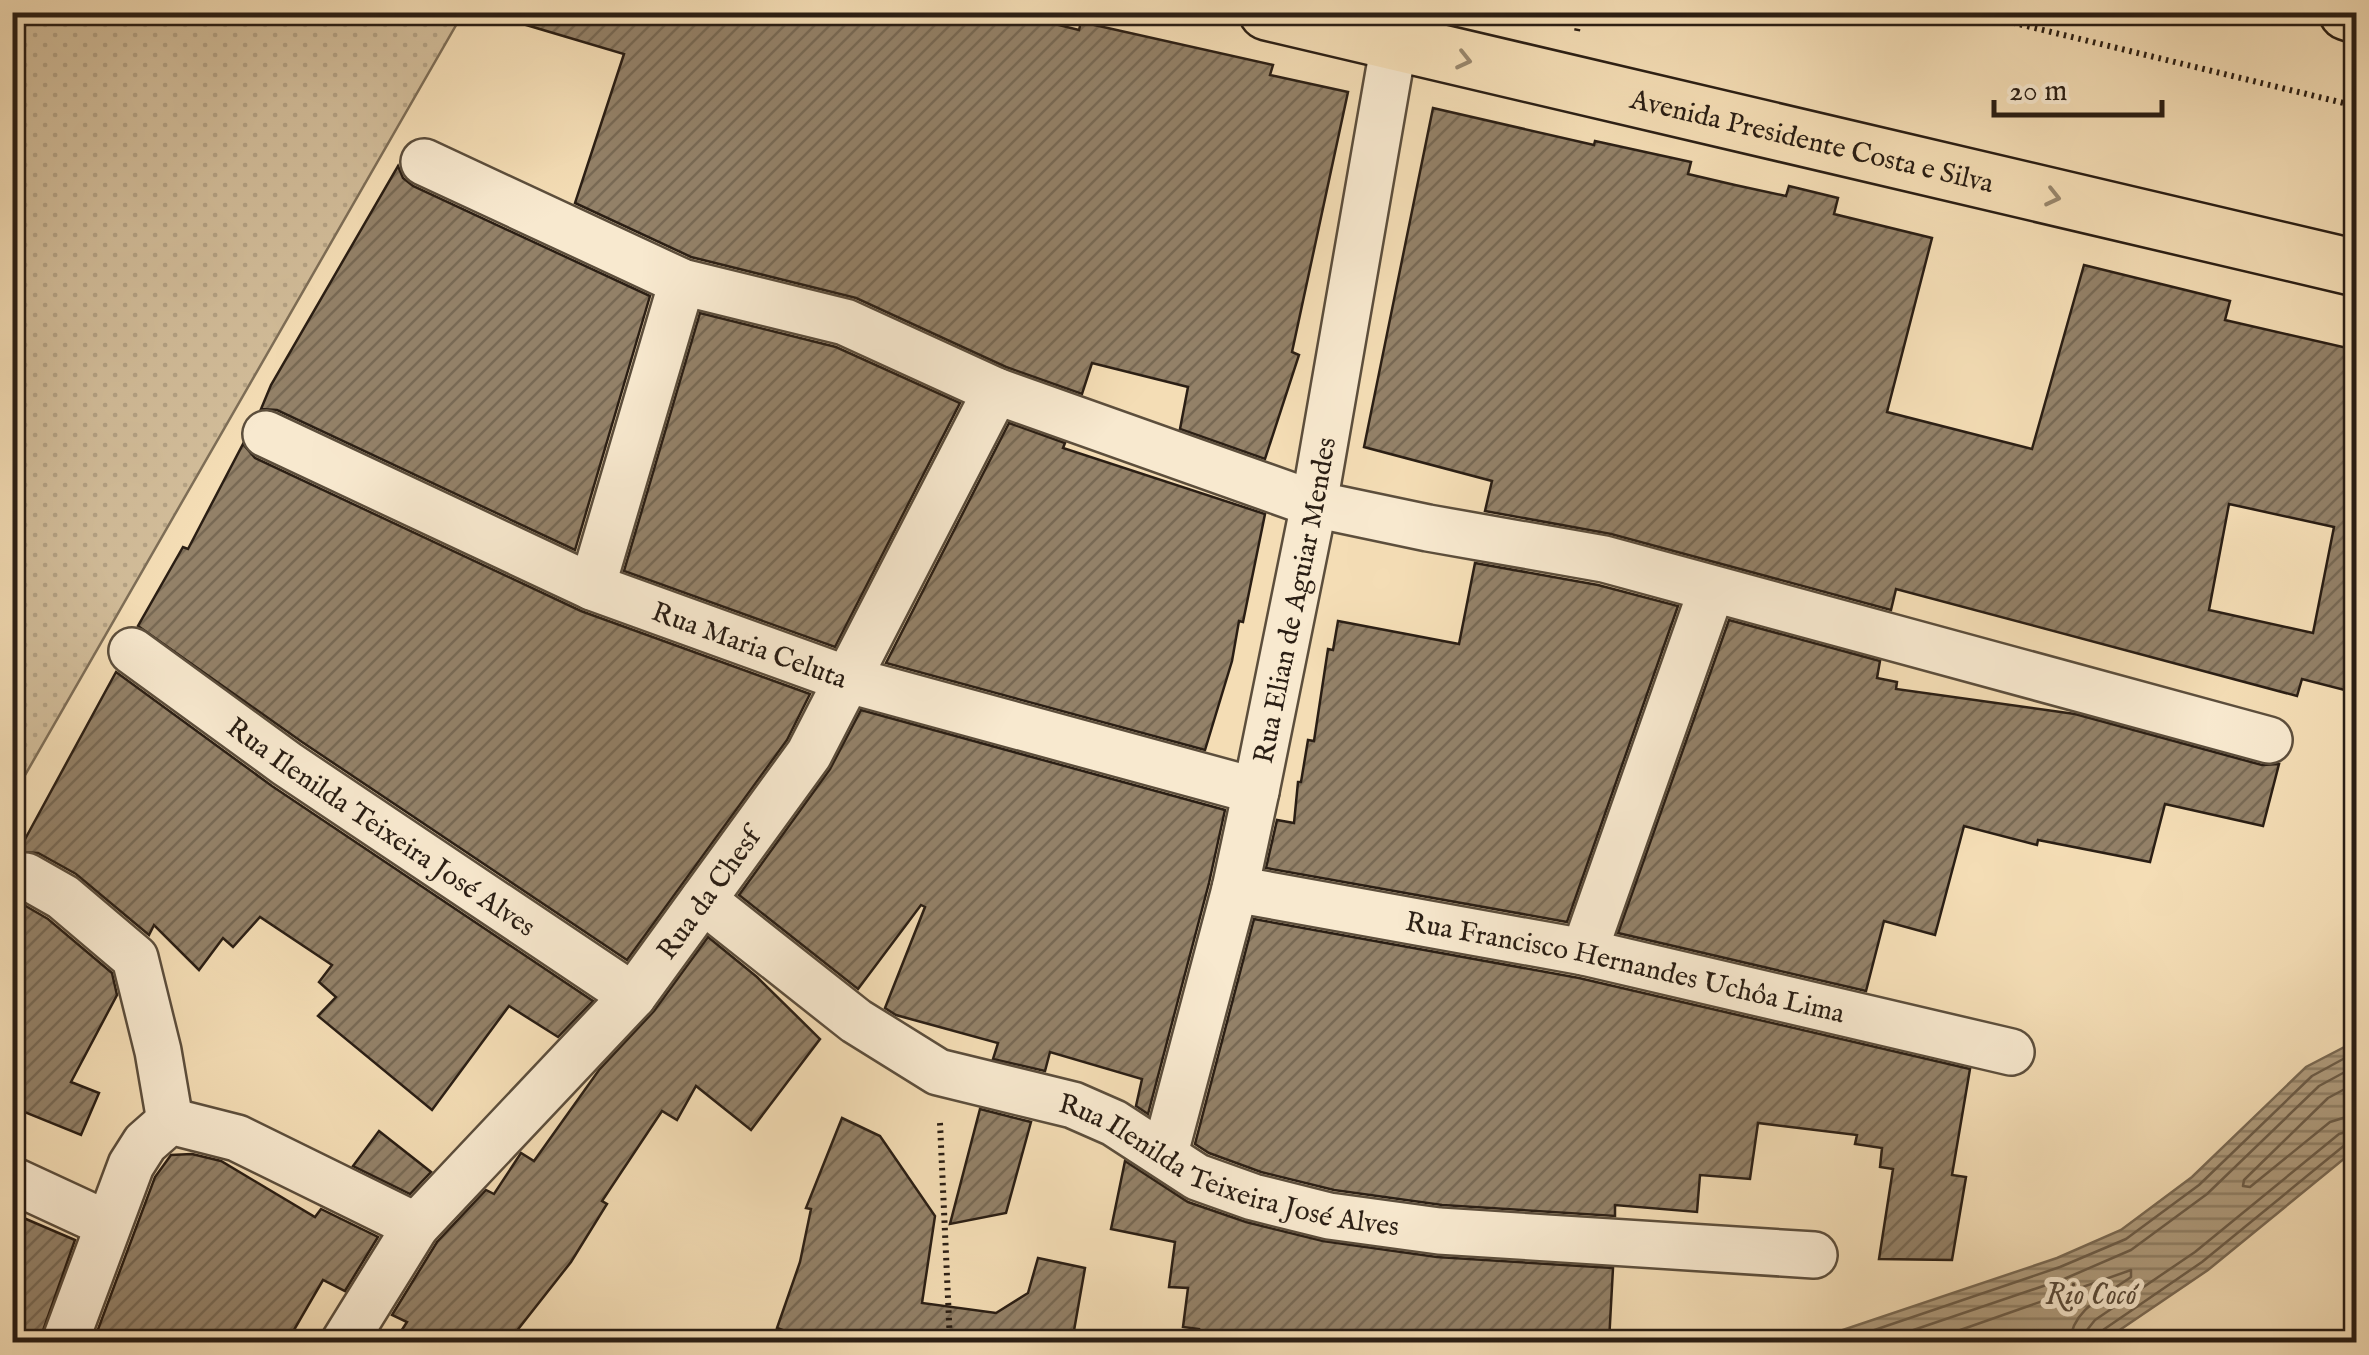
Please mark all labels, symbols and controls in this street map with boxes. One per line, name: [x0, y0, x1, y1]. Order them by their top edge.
one-way arrow: [1455, 48, 1472, 69]
scale bar: [1994, 55, 2162, 117]
text: 20 m: [2009, 73, 2068, 111]
street label: Avenida Presidente Costa e Silva: [1625, 83, 1998, 202]
one-way arrow: [2044, 185, 2061, 206]
street label: Rua Elian de Aguiar Mendes: [1247, 435, 1345, 767]
street label: Rua Maria Celuta: [647, 595, 852, 698]
street label: Rua Ilenilda Teixeira José Alves: [219, 711, 541, 946]
street label: Rua da Chesf: [650, 818, 772, 967]
street label: Rua Francisco Hernandes Uchôa Lima: [1403, 905, 1849, 1033]
street label: Rua Ilenilda Teixeira José Alves: [1055, 1087, 1401, 1245]
water label: Rio Cocó: [2045, 1277, 2140, 1315]

